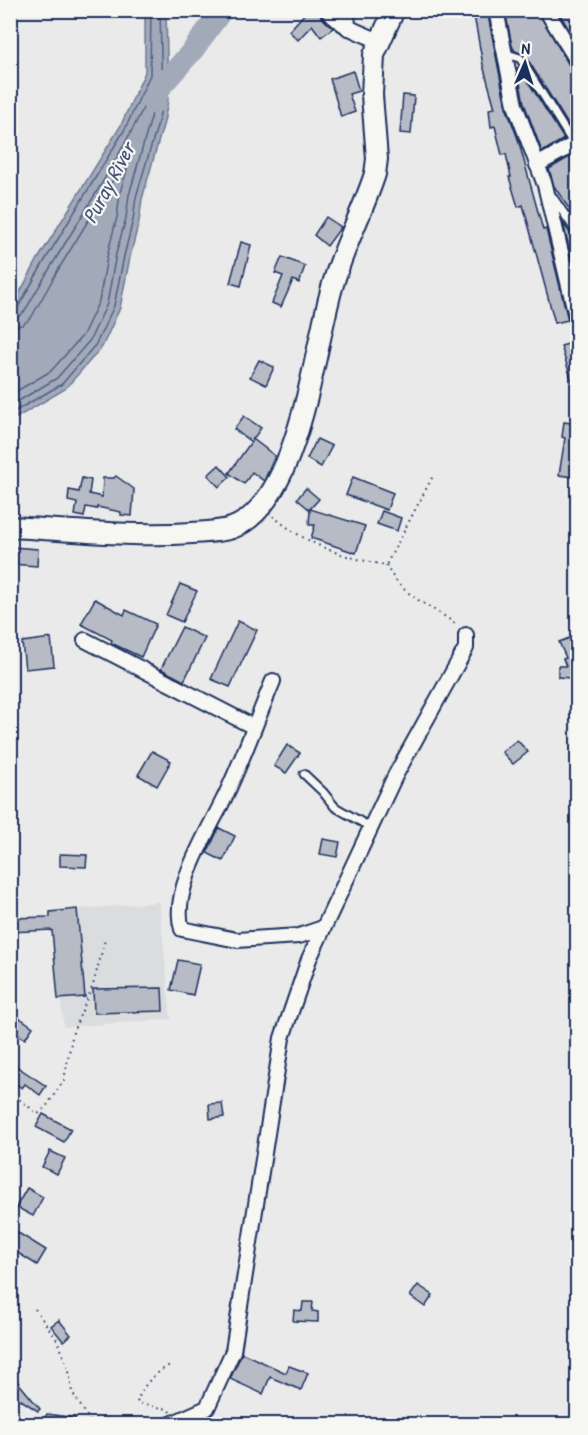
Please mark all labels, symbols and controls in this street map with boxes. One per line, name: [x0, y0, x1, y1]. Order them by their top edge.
north arrow: [495, 33, 555, 93]
text: N: [521, 37, 531, 59]
water label: Puray River: [75, 135, 143, 228]

